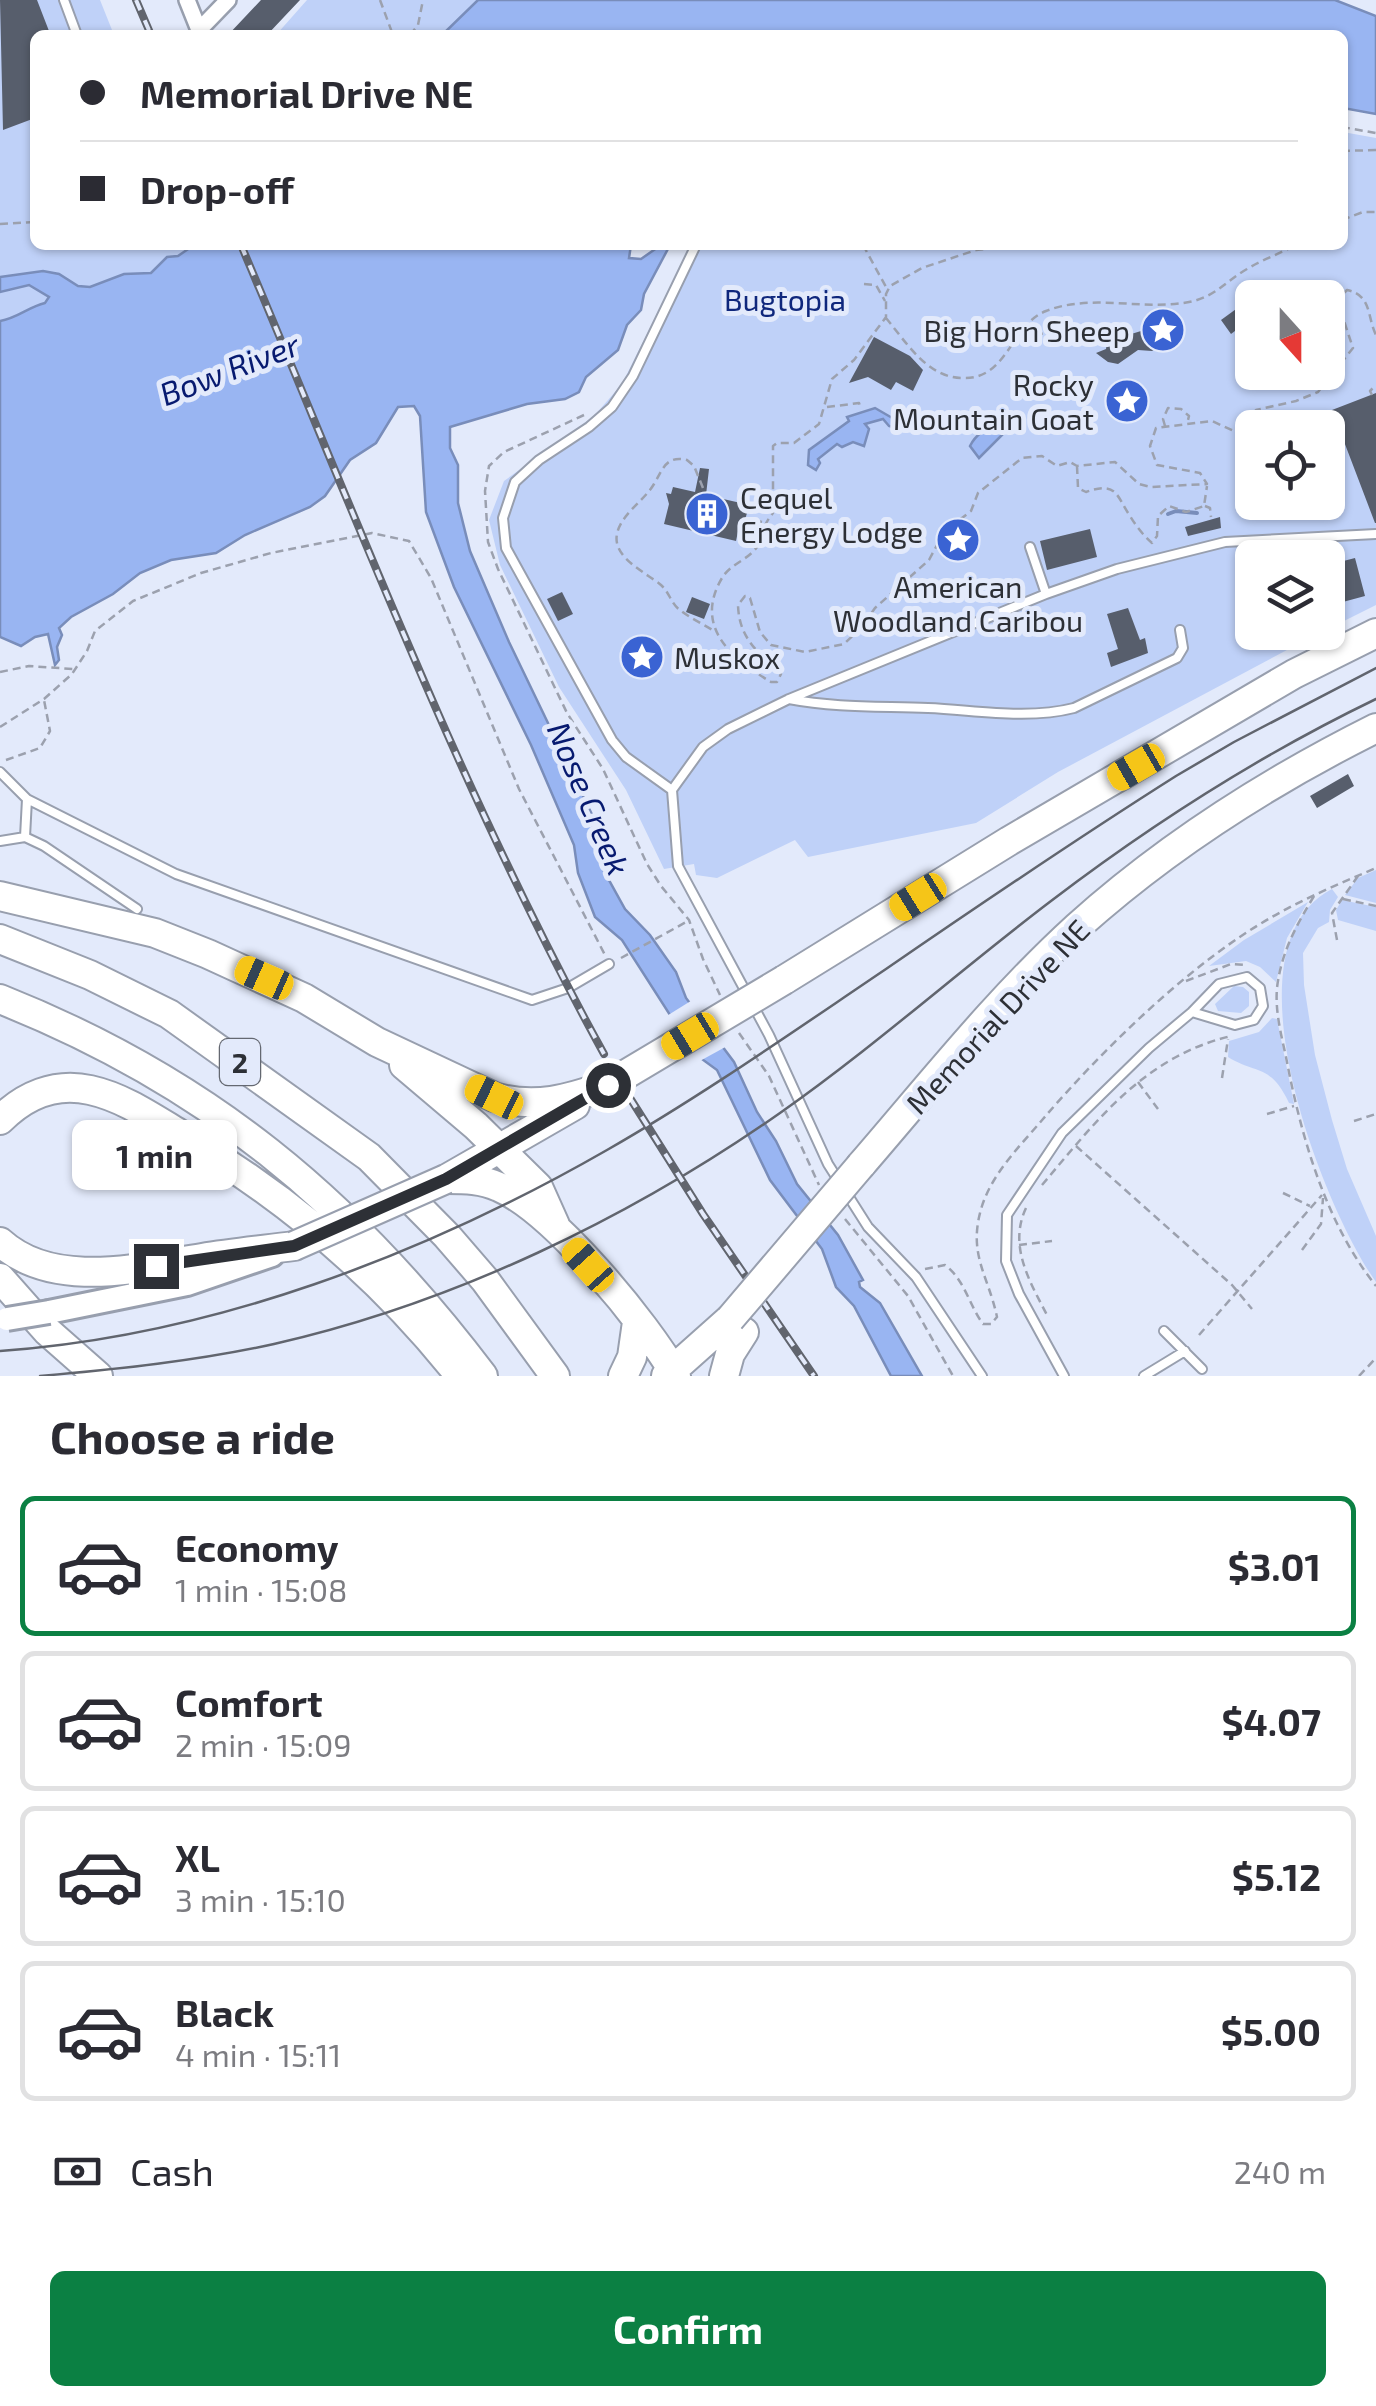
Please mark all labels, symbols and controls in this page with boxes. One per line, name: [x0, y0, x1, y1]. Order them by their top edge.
text: Memorial Drive NE: [140, 70, 473, 116]
text: Drop-off: [140, 166, 294, 212]
north arrow: [1235, 280, 1345, 390]
map controls: [1235, 280, 1345, 650]
park label: Bugtopia: [724, 281, 846, 317]
place icon: Big Horn Sheep: [1140, 307, 1186, 353]
place label: Big Horn Sheep: [923, 312, 1130, 348]
water label: Bow River: [154, 324, 305, 412]
place label: Rocky Mountain Goat: [893, 366, 1094, 436]
place icon: Rocky Mountain Goat: [1104, 378, 1150, 424]
button: locate: [1235, 410, 1345, 520]
place label: Cequel Energy Lodge: [740, 479, 923, 549]
building icon: Cequel Energy Lodge: [684, 491, 730, 537]
place icon: American Woodland Caribou: [935, 517, 981, 563]
button: layers: [1235, 540, 1345, 650]
place label: American Woodland Caribou: [833, 568, 1083, 638]
place icon: Muskox: [619, 634, 665, 680]
place label: Muskox: [674, 639, 780, 675]
water label: Nose Creek: [541, 716, 639, 880]
car: [1103, 739, 1169, 795]
car: [885, 868, 951, 926]
street label: Memorial Drive NE: [898, 911, 1096, 1121]
car: [230, 952, 298, 1004]
car: [657, 1008, 723, 1064]
road number: 2: [220, 1039, 260, 1085]
route start: [586, 1063, 631, 1108]
car: [460, 1070, 528, 1124]
callout: 1 min: [74, 1121, 238, 1191]
text: 1 min: [116, 1136, 193, 1174]
car: [557, 1233, 619, 1297]
route end: [134, 1244, 179, 1289]
text: Choose a ride: [50, 1409, 335, 1463]
icon: car: [55, 1521, 145, 1611]
text: Economy: [175, 1524, 339, 1570]
text: $3.01: [1228, 1543, 1321, 1589]
text: 1 min · 15:08: [175, 1570, 347, 1608]
icon: car: [55, 1676, 145, 1766]
text: Comfort: [175, 1679, 323, 1725]
text: $4.07: [1221, 1698, 1321, 1744]
text: 2 min · 15:09: [175, 1725, 352, 1763]
icon: car: [55, 1831, 145, 1921]
text: XL: [175, 1834, 220, 1880]
text: $5.12: [1232, 1853, 1321, 1899]
text: 3 min · 15:10: [175, 1880, 346, 1918]
icon: car: [55, 1986, 145, 2076]
text: Black: [175, 1989, 274, 2035]
text: $5.00: [1221, 2008, 1321, 2054]
text: 4 min · 15:11: [175, 2035, 341, 2073]
icon: cash: [50, 2144, 105, 2199]
text: Cash: [130, 2148, 214, 2194]
text: 240 m: [1234, 2152, 1326, 2190]
button: Confirm: [50, 2271, 1326, 2386]

